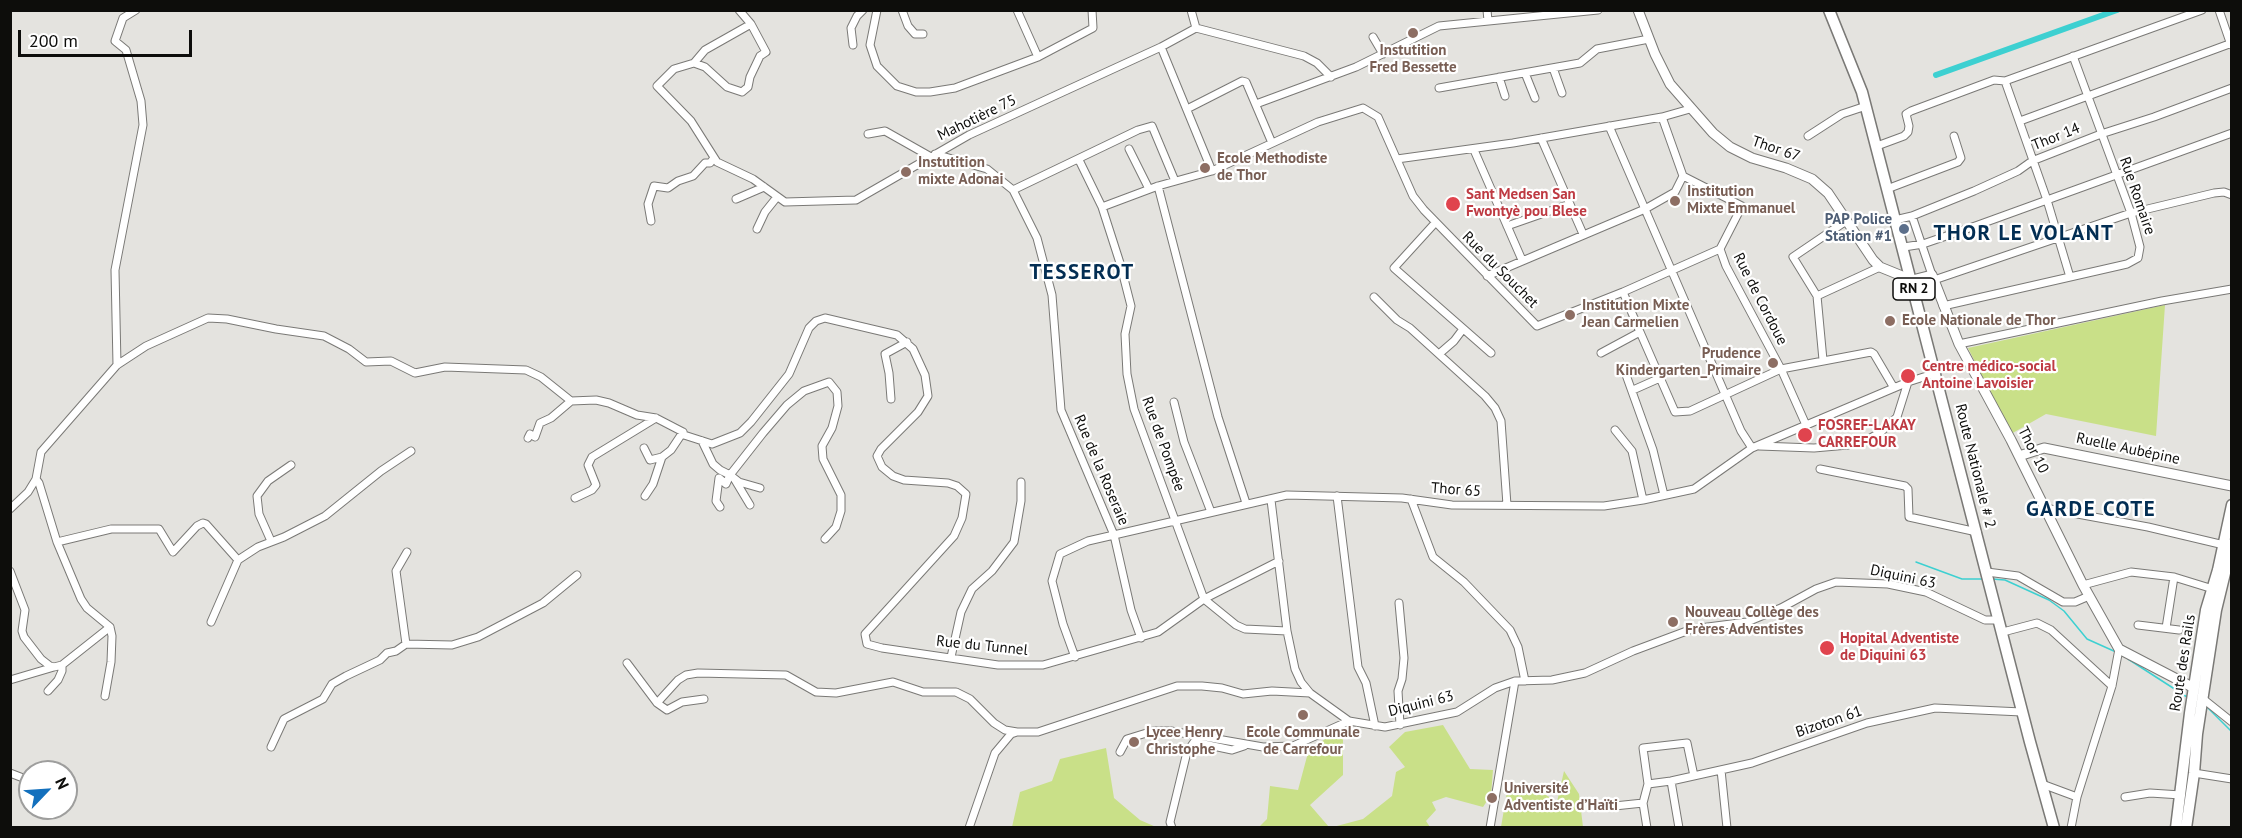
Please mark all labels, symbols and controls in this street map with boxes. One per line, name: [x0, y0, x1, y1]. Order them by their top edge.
scale bar: [21, 18, 195, 56]
marker: Instutition Fred Bessette: [1406, 26, 1420, 40]
text: 200 m: [29, 29, 78, 52]
place label: Instutition Fred Bessette: [1369, 42, 1457, 77]
street label: Mahotière 75: [935, 91, 1019, 145]
street label: Thor 14: [2029, 119, 2083, 155]
street label: Thor 67: [1749, 132, 1803, 166]
place label: Ecole Methodiste de Thor: [1217, 150, 1327, 185]
place label: Instutition mixte Adonai: [918, 154, 1003, 189]
street label: Rue Romaire: [2115, 155, 2159, 237]
marker: Ecole Methodiste de Thor: [1198, 161, 1212, 175]
marker: Instutition mixte Adonai: [899, 165, 913, 179]
place label: Institution Mixte Emmanuel: [1687, 183, 1795, 218]
place label: Sant Medsen San Fwontyè pou Blese: [1466, 186, 1587, 221]
marker: Institution Mixte Emmanuel: [1668, 194, 1682, 208]
marker: Sant Medsen San Fwontyè pou Blese: [1444, 195, 1462, 213]
place label: PAP Police Station #1: [1825, 211, 1892, 246]
district label: THOR LE VOLANT: [1933, 221, 2115, 247]
marker: PAP Police Station #1: [1897, 222, 1911, 236]
street label: Rue du Souchet: [1458, 228, 1542, 312]
street label: Rue de Cordoue: [1729, 250, 1791, 348]
district label: TESSEROT: [1029, 260, 1135, 286]
road number: RN 2: [1893, 278, 1935, 300]
place label: Institution Mixte Jean Carmelien: [1582, 297, 1689, 332]
marker: Institution Mixte Jean Carmelien: [1563, 308, 1577, 322]
place label: Ecole Nationale de Thor: [1902, 312, 2056, 330]
marker: Ecole Nationale de Thor: [1883, 314, 1897, 328]
place label: Prudence Kindergarten_Primaire: [1616, 345, 1761, 380]
marker: Prudence Kindergarten_Primaire: [1766, 356, 1780, 370]
place label: Centre médico-social Antoine Lavoisier: [1922, 358, 2056, 393]
marker: Centre médico-social Antoine Lavoisier: [1899, 367, 1917, 385]
street label: Rue de Pompée: [1138, 394, 1188, 494]
street label: Route Nationale # 2: [1951, 402, 1999, 530]
street label: Rue de la Roseraie: [1070, 412, 1132, 528]
place label: FOSREF-LAKAY CARREFOUR: [1818, 417, 1916, 452]
street label: Thor 10: [2014, 424, 2052, 476]
marker: FOSREF-LAKAY CARREFOUR: [1796, 426, 1814, 444]
street label: Ruelle Aubépine: [2075, 429, 2181, 469]
street label: Thor 65: [1430, 479, 1482, 501]
district label: GARDE COTE: [2026, 497, 2156, 523]
street label: Diquini 63: [1869, 561, 1937, 593]
place label: Nouveau Collège des Frères Adventistes: [1685, 604, 1819, 639]
street label: Route des Rails: [2166, 613, 2200, 713]
marker: Nouveau Collège des Frères Adventistes: [1666, 615, 1680, 629]
place label: Hopital Adventiste de Diquini 63: [1840, 630, 1959, 665]
street label: Rue du Tunnel: [935, 632, 1029, 660]
marker: Hopital Adventiste de Diquini 63: [1818, 639, 1836, 657]
street label: Diquini 63: [1387, 687, 1455, 721]
street label: Bizoton 61: [1794, 702, 1864, 742]
marker: Ecole Communale de Carrefour: [1296, 708, 1310, 722]
place label: Lycee Henry Christophe: [1146, 724, 1223, 759]
place label: Ecole Communale de Carrefour: [1246, 724, 1360, 759]
marker: Lycee Henry Christophe: [1127, 735, 1141, 749]
north arrow: [18, 760, 78, 820]
text: N: [51, 774, 74, 792]
place label: Université Adventiste d’Haïti: [1504, 780, 1618, 815]
marker: Université Adventiste d’Haïti: [1485, 791, 1499, 805]

